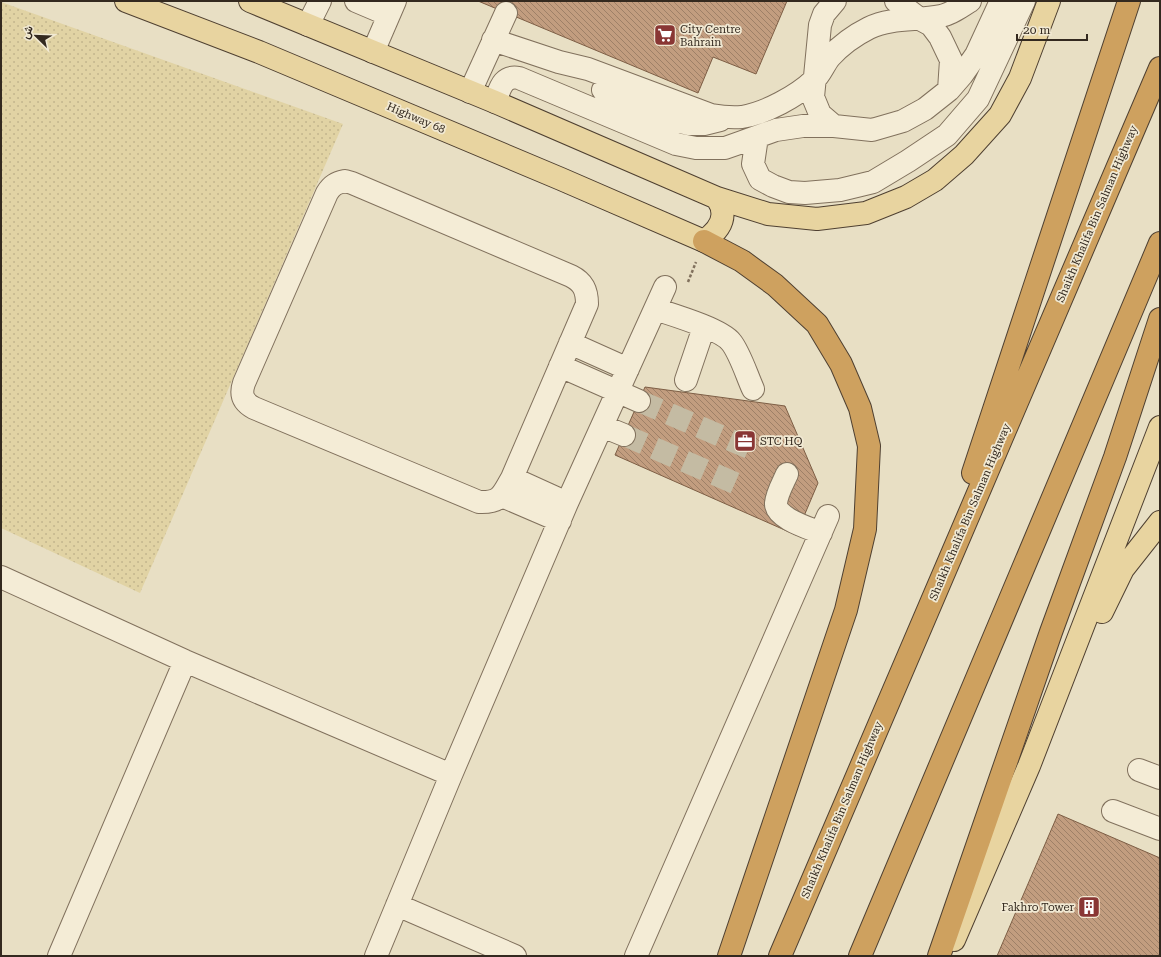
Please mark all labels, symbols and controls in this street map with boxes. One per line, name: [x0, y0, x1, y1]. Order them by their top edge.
north arrow: [16, 16, 56, 56]
scale bar: [1017, 16, 1087, 42]
supermarket icon: City Centre Bahrain: [652, 22, 678, 48]
place label: City Centre Bahrain: [680, 23, 741, 49]
text: 20 m: [1023, 23, 1050, 37]
text: ش: [19, 24, 36, 41]
street label: Highway 68: [385, 100, 447, 136]
street label: Shaikh Khalifa Bin Salman Highway: [1054, 123, 1140, 304]
street label: Shaikh Khalifa Bin Salman Highway: [927, 421, 1013, 602]
office icon: STC HQ: [732, 428, 758, 454]
place label: STC HQ: [760, 435, 803, 448]
street label: Shaikh Khalifa Bin Salman Highway: [799, 719, 885, 900]
building icon: Fakhro Tower: [1076, 894, 1102, 920]
place label: Fakhro Tower: [1002, 901, 1074, 914]

